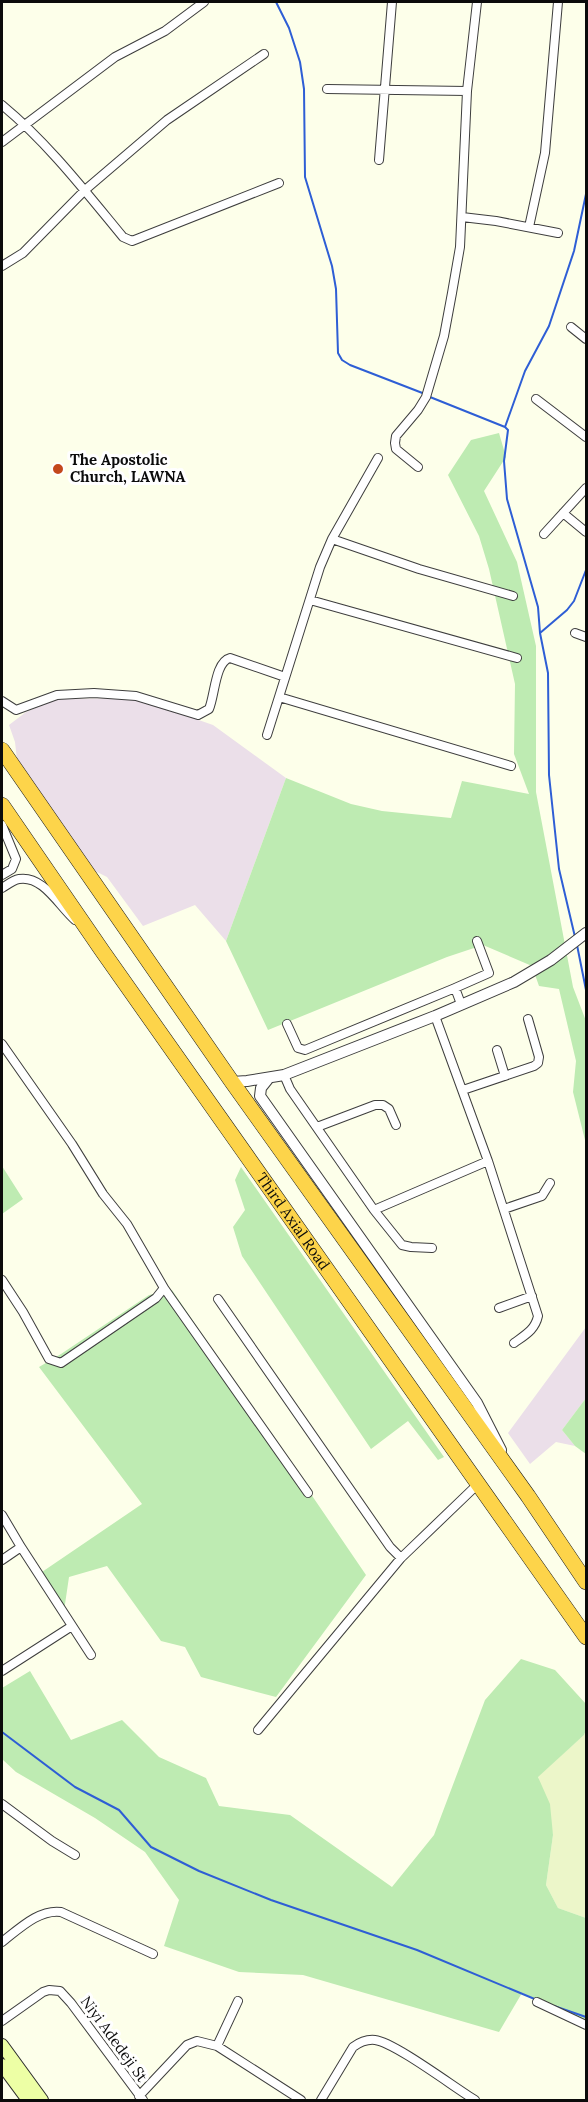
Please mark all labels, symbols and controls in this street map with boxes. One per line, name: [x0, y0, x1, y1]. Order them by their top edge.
place label: The Apostolic Church, LAWNA: [70, 450, 186, 486]
marker: The Apostolic Church, LAWNA: [51, 462, 65, 476]
street label: Third Axial Road: [253, 1169, 334, 1274]
street label: Niyi Adedeji St: [77, 1992, 152, 2085]

